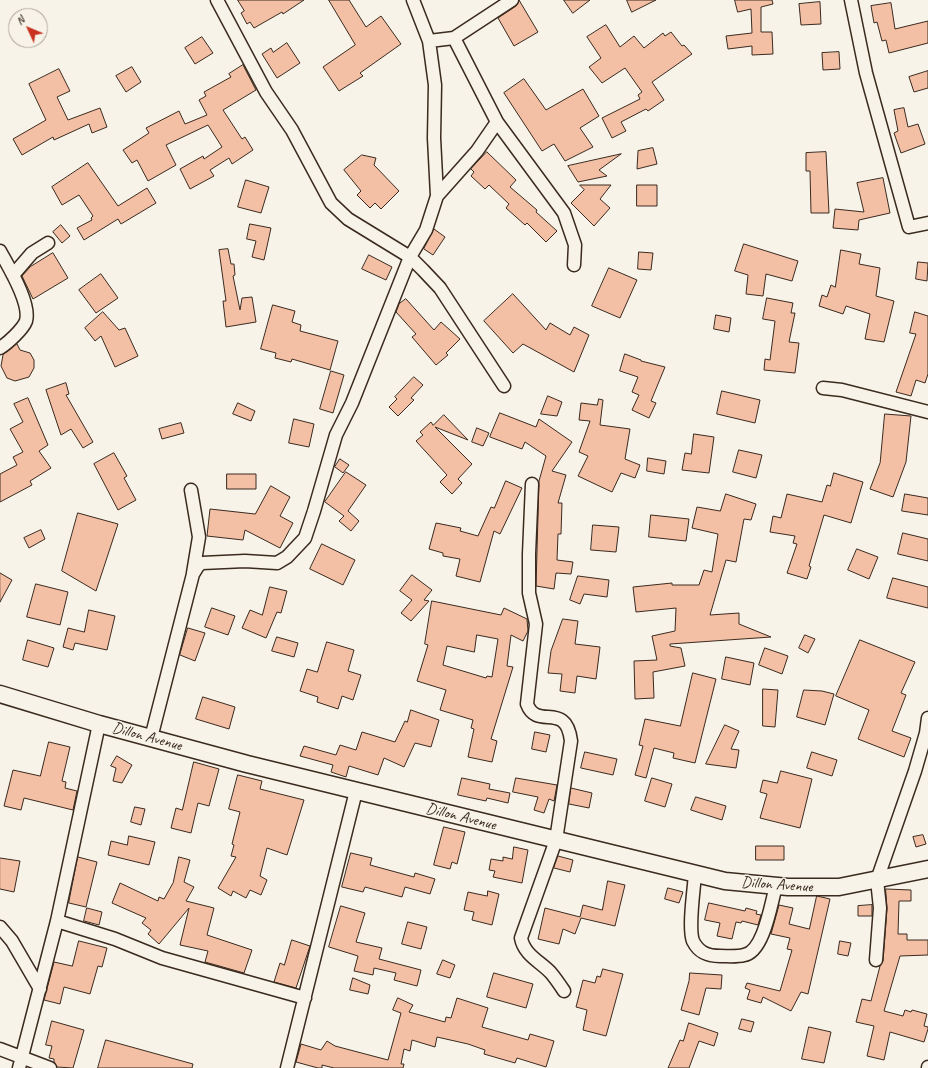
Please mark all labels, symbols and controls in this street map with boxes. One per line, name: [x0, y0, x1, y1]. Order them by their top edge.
north arrow: [8, 8, 48, 48]
text: N: [13, 13, 27, 28]
street label: Dillon Avenue: [110, 718, 184, 756]
street label: Dillon Avenue: [424, 799, 498, 835]
street label: Dillon Avenue: [741, 873, 813, 897]

